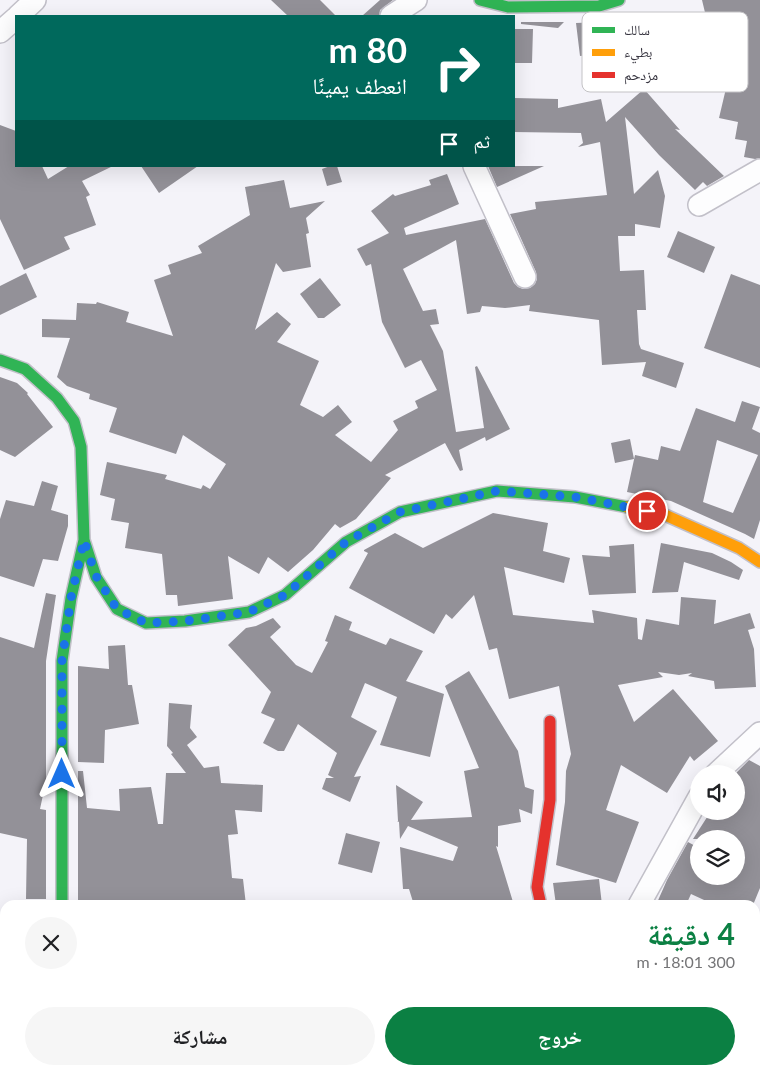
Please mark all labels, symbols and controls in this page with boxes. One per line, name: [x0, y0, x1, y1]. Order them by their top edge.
legend: [582, 12, 748, 92]
text: سالك: [624, 21, 650, 38]
text: 80 m: [329, 28, 407, 70]
icon: right: [425, 35, 490, 100]
text: بطيء: [624, 43, 653, 64]
text: مزدحم: [624, 66, 658, 85]
text: انعطف يمينًا: [313, 72, 407, 99]
text: ثم: [473, 129, 490, 152]
icon: arrive: [435, 130, 463, 158]
pin: [626, 490, 668, 532]
icon: arrive: [633, 497, 661, 525]
position arrow: [35, 747, 87, 799]
map controls: [690, 765, 745, 885]
button: sound: [690, 765, 745, 820]
button: layers: [690, 830, 745, 885]
text: 4 دقيقة: [647, 915, 735, 951]
button: close: [25, 917, 77, 969]
text: 300 m · 18:01: [636, 952, 735, 971]
button: مشاركة: [25, 1007, 375, 1065]
button: خروج: [385, 1007, 735, 1065]

